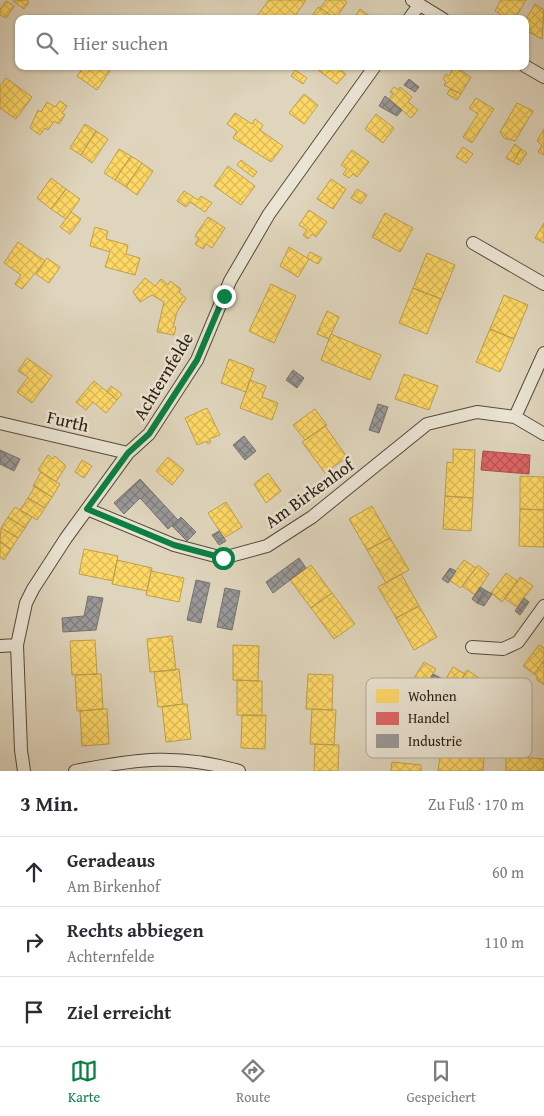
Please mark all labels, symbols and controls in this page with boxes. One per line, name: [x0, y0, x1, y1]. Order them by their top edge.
search box: [15, 15, 529, 70]
icon: search: [33, 29, 61, 57]
text: Hier suchen: [73, 29, 168, 57]
route end: [213, 285, 236, 308]
street label: Achternfelde: [126, 327, 200, 425]
street label: Furth: [44, 403, 92, 439]
street label: Am Birkenhof: [259, 450, 361, 535]
route start: [212, 547, 235, 570]
legend: [366, 678, 532, 758]
text: Wohnen: [408, 686, 457, 706]
text: Handel: [408, 708, 450, 728]
text: Industrie: [408, 731, 462, 751]
text: 3 Min.: [20, 788, 78, 819]
text: Zu Fuß · 170 m: [428, 792, 524, 816]
text: Geradeaus: [67, 846, 155, 874]
icon: ahead: [20, 858, 48, 886]
text: 60 m: [492, 860, 524, 884]
text: Am Birkenhof: [67, 874, 160, 898]
text: Rechts abbiegen: [67, 916, 204, 944]
icon: right: [20, 928, 48, 956]
text: 110 m: [484, 930, 524, 954]
text: Achternfelde: [67, 944, 154, 968]
icon: arrive: [20, 998, 48, 1026]
text: Ziel erreicht: [67, 998, 171, 1026]
tab: Karte: [68, 1057, 100, 1107]
tab: Route: [236, 1057, 270, 1107]
tab: Gespeichert: [406, 1057, 476, 1107]

